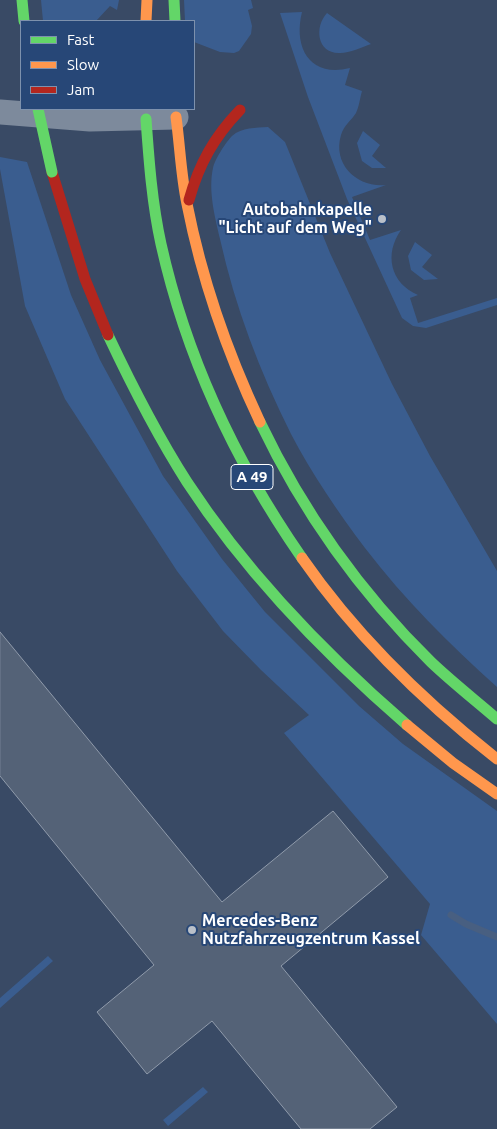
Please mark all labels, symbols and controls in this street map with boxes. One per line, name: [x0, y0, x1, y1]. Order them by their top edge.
legend: [20, 20, 195, 110]
text: Fast: [67, 31, 94, 48]
text: Slow: [67, 56, 99, 73]
text: Jam: [67, 81, 95, 98]
place label: Autobahnkapelle "Licht auf dem Weg": [218, 200, 372, 238]
marker: Autobahnkapelle "Licht auf dem Weg": [376, 213, 388, 225]
road number: A 49: [231, 464, 273, 490]
place label: Mercedes-Benz Nutzfahrzeugzentrum Kassel: [202, 911, 420, 949]
marker: Mercedes-Benz Nutzfahrzeugzentrum Kassel: [186, 924, 198, 936]

